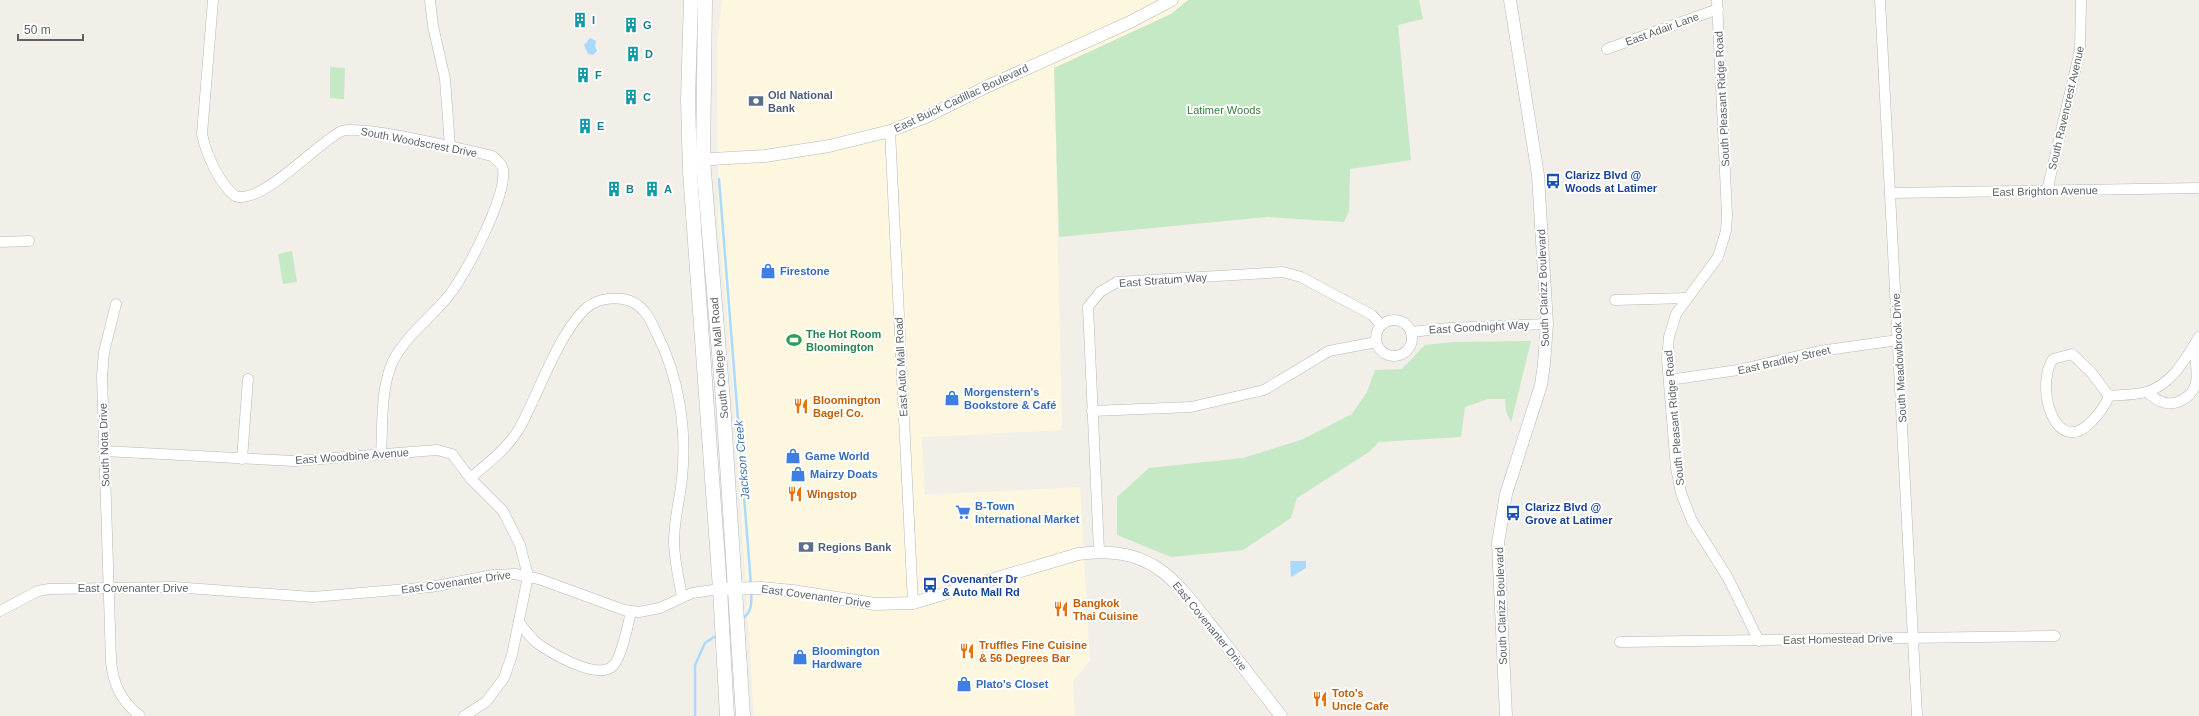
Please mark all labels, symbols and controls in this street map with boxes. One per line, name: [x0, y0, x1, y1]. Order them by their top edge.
street label: East Adair Lane: [1623, 10, 1701, 48]
building icon: I: [571, 11, 589, 29]
place label: I: [592, 14, 595, 26]
scale bar: [18, 16, 83, 42]
building icon: G: [622, 16, 640, 34]
place label: G: [643, 19, 652, 31]
text: 50 m: [24, 23, 51, 37]
street label: South Pleasant Ridge Road: [1712, 31, 1732, 167]
building icon: D: [624, 45, 642, 63]
street label: South Ravencrest Avenue: [2046, 45, 2086, 171]
place label: D: [645, 48, 653, 60]
street label: East Buick Cadillac Boulevard: [892, 62, 1030, 134]
building icon: F: [574, 66, 592, 84]
place label: F: [595, 69, 602, 81]
building icon: C: [622, 88, 640, 106]
place label: Old National Bank: [768, 89, 833, 114]
place label: C: [643, 91, 651, 103]
bank icon: Old National Bank: [747, 92, 765, 110]
park label: Latimer Woods: [1187, 104, 1261, 116]
building icon: E: [576, 117, 594, 135]
place label: E: [597, 120, 604, 132]
street label: South Woodscrest Drive: [360, 125, 478, 159]
place label: Clarizz Blvd @ Woods at Latimer: [1565, 169, 1658, 194]
bus stop icon: Clarizz Blvd @ Woods at Latimer: [1544, 172, 1562, 190]
building icon: B: [605, 180, 623, 198]
building icon: A: [643, 180, 661, 198]
place label: B: [626, 183, 634, 195]
place label: A: [664, 183, 672, 195]
street label: East Brighton Avenue: [1992, 184, 2098, 198]
street label: South Clarizz Boulevard: [1535, 229, 1551, 347]
shop icon: Firestone: [759, 262, 777, 280]
place label: Firestone: [780, 265, 830, 277]
street label: East Stratum Way: [1119, 271, 1208, 289]
street label: South Meadowbrook Drive: [1890, 293, 1908, 423]
street label: South College Mall Road: [708, 297, 730, 419]
street label: East Auto Mall Road: [892, 317, 910, 417]
street label: East Goodnight Way: [1429, 318, 1530, 336]
place label: The Hot Room Bloomington: [806, 328, 881, 353]
sports icon: The Hot Room Bloomington: [785, 331, 803, 349]
street label: East Bradley Street: [1736, 343, 1832, 377]
street label: South Pleasant Ridge Road: [1662, 350, 1686, 486]
place label: Morgenstern's Bookstore & Café: [964, 386, 1056, 411]
shop icon: Morgenstern's Bookstore & Café: [943, 389, 961, 407]
place label: Bloomington Bagel Co.: [813, 394, 881, 419]
restaurant icon: Bloomington Bagel Co.: [792, 397, 810, 415]
street label: South Nota Drive: [97, 403, 111, 487]
water label: Jackson Creek: [731, 419, 753, 501]
street label: East Woodbine Avenue: [295, 446, 409, 466]
shop icon: Game World: [784, 447, 802, 465]
place label: Game World: [805, 450, 870, 462]
shop icon: Mairzy Doats: [789, 465, 807, 483]
place label: Mairzy Doats: [810, 468, 878, 480]
restaurant icon: Wingstop: [786, 485, 804, 503]
place label: Wingstop: [807, 488, 857, 500]
place label: B-Town International Market: [975, 500, 1080, 525]
place label: Clarizz Blvd @ Grove at Latimer: [1525, 501, 1613, 526]
supermarket icon: B-Town International Market: [954, 503, 972, 521]
bus stop icon: Clarizz Blvd @ Grove at Latimer: [1504, 504, 1522, 522]
bank icon: Regions Bank: [797, 538, 815, 556]
place label: Regions Bank: [818, 541, 892, 553]
street label: South Clarizz Boulevard: [1493, 547, 1509, 665]
street label: East Covenanter Drive: [400, 568, 512, 596]
place label: Covenanter Dr & Auto Mall Rd: [942, 573, 1020, 598]
bus stop icon: Covenanter Dr & Auto Mall Rd: [921, 576, 939, 594]
street label: East Covenanter Drive: [1171, 579, 1249, 673]
street label: East Covenanter Drive: [78, 582, 188, 594]
street label: East Covenanter Drive: [760, 582, 872, 610]
place label: Bangkok Thai Cuisine: [1073, 597, 1138, 622]
restaurant icon: Bangkok Thai Cuisine: [1052, 600, 1070, 618]
street label: East Homestead Drive: [1783, 632, 1893, 646]
place label: Truffles Fine Cuisine & 56 Degrees Bar: [979, 639, 1087, 664]
restaurant icon: Truffles Fine Cuisine & 56 Degrees Bar: [958, 642, 976, 660]
place label: Bloomington Hardware: [812, 645, 880, 670]
shop icon: Bloomington Hardware: [791, 648, 809, 666]
shop icon: Plato's Closet: [955, 675, 973, 693]
place label: Plato's Closet: [976, 678, 1049, 690]
place label: Toto's Uncle Cafe: [1332, 687, 1389, 712]
restaurant icon: Toto's Uncle Cafe: [1311, 690, 1329, 708]

